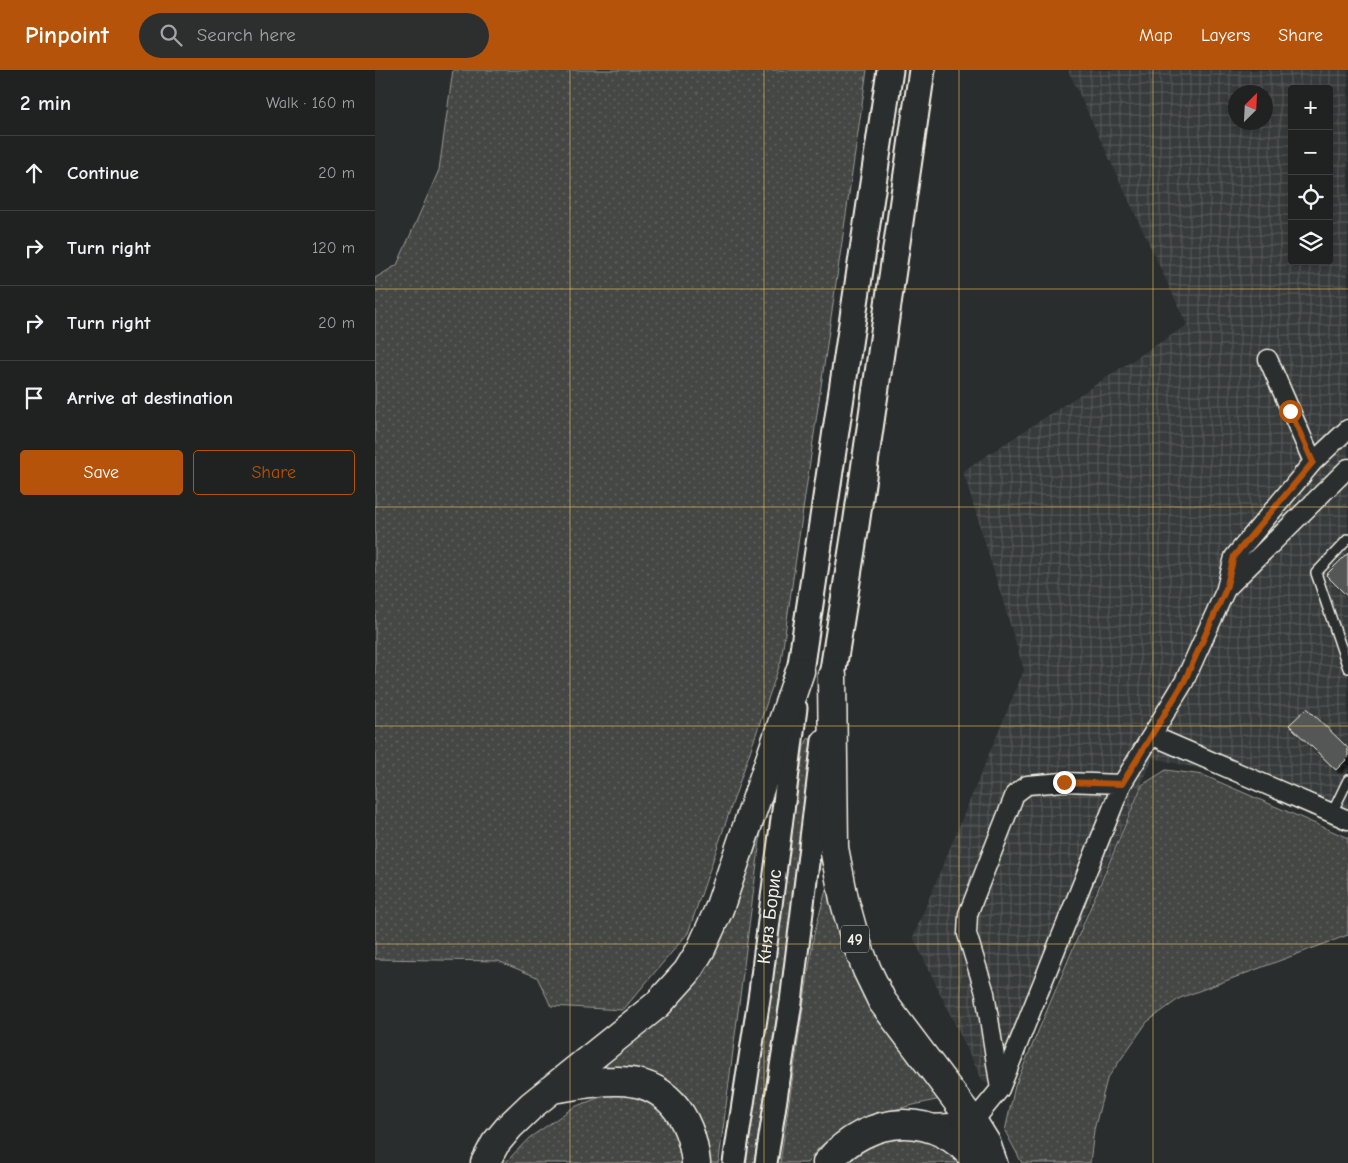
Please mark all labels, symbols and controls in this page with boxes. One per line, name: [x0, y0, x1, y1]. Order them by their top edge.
search box: [139, 13, 489, 58]
text: Pinpoint: [25, 21, 109, 49]
icon: search: [157, 21, 185, 49]
text: Search here: [197, 24, 296, 46]
text: Map: [1139, 25, 1173, 46]
text: Layers: [1201, 25, 1250, 46]
text: Share: [1278, 25, 1323, 46]
north arrow: [1228, 85, 1273, 130]
map controls: [1288, 85, 1333, 265]
button: +: [1288, 85, 1333, 130]
text: 2 min: [20, 91, 71, 115]
text: Walk · 160 m: [266, 94, 355, 112]
button: −: [1288, 130, 1333, 175]
icon: ahead: [20, 159, 48, 187]
text: Continue: [67, 162, 139, 184]
text: 20 m: [318, 164, 355, 182]
button: locate: [1288, 175, 1333, 220]
button: layers: [1288, 220, 1333, 265]
icon: right: [20, 234, 48, 262]
text: Turn right: [67, 237, 151, 259]
text: 120 m: [312, 239, 355, 257]
icon: right: [20, 309, 48, 337]
text: Turn right: [67, 312, 151, 334]
text: 20 m: [318, 314, 355, 332]
icon: arrive: [20, 384, 48, 412]
text: Arrive at destination: [67, 387, 233, 409]
route start: [1279, 400, 1302, 423]
button: Save: [20, 450, 183, 495]
button: Share: [193, 450, 355, 495]
route end: [1053, 771, 1076, 794]
street label: Княз Борис: [754, 868, 786, 965]
road number: 49: [841, 926, 869, 952]

